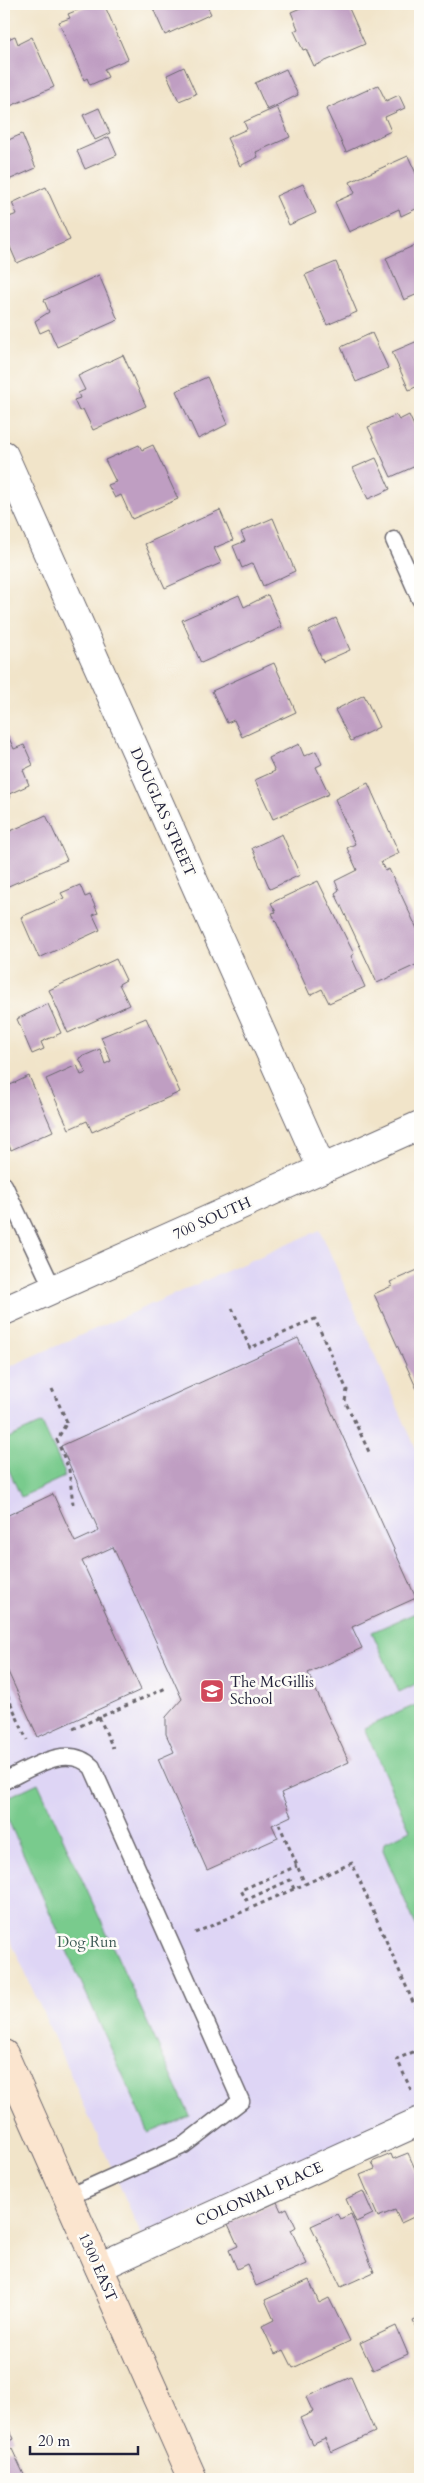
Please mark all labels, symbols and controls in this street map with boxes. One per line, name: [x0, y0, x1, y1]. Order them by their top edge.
street label: DOUGLAS STREET: [126, 744, 200, 880]
street label: 700 SOUTH: [170, 1192, 255, 1244]
place label: The McGillis School: [230, 1672, 314, 1709]
school or university icon: The McGillis School: [199, 1678, 225, 1704]
park label: Dog Run: [57, 1932, 117, 1952]
street label: COLONIAL PLACE: [192, 2157, 326, 2231]
street label: 1300 EAST: [74, 2229, 122, 2305]
scale bar: [30, 2423, 138, 2455]
text: 20 m: [38, 2431, 70, 2451]

